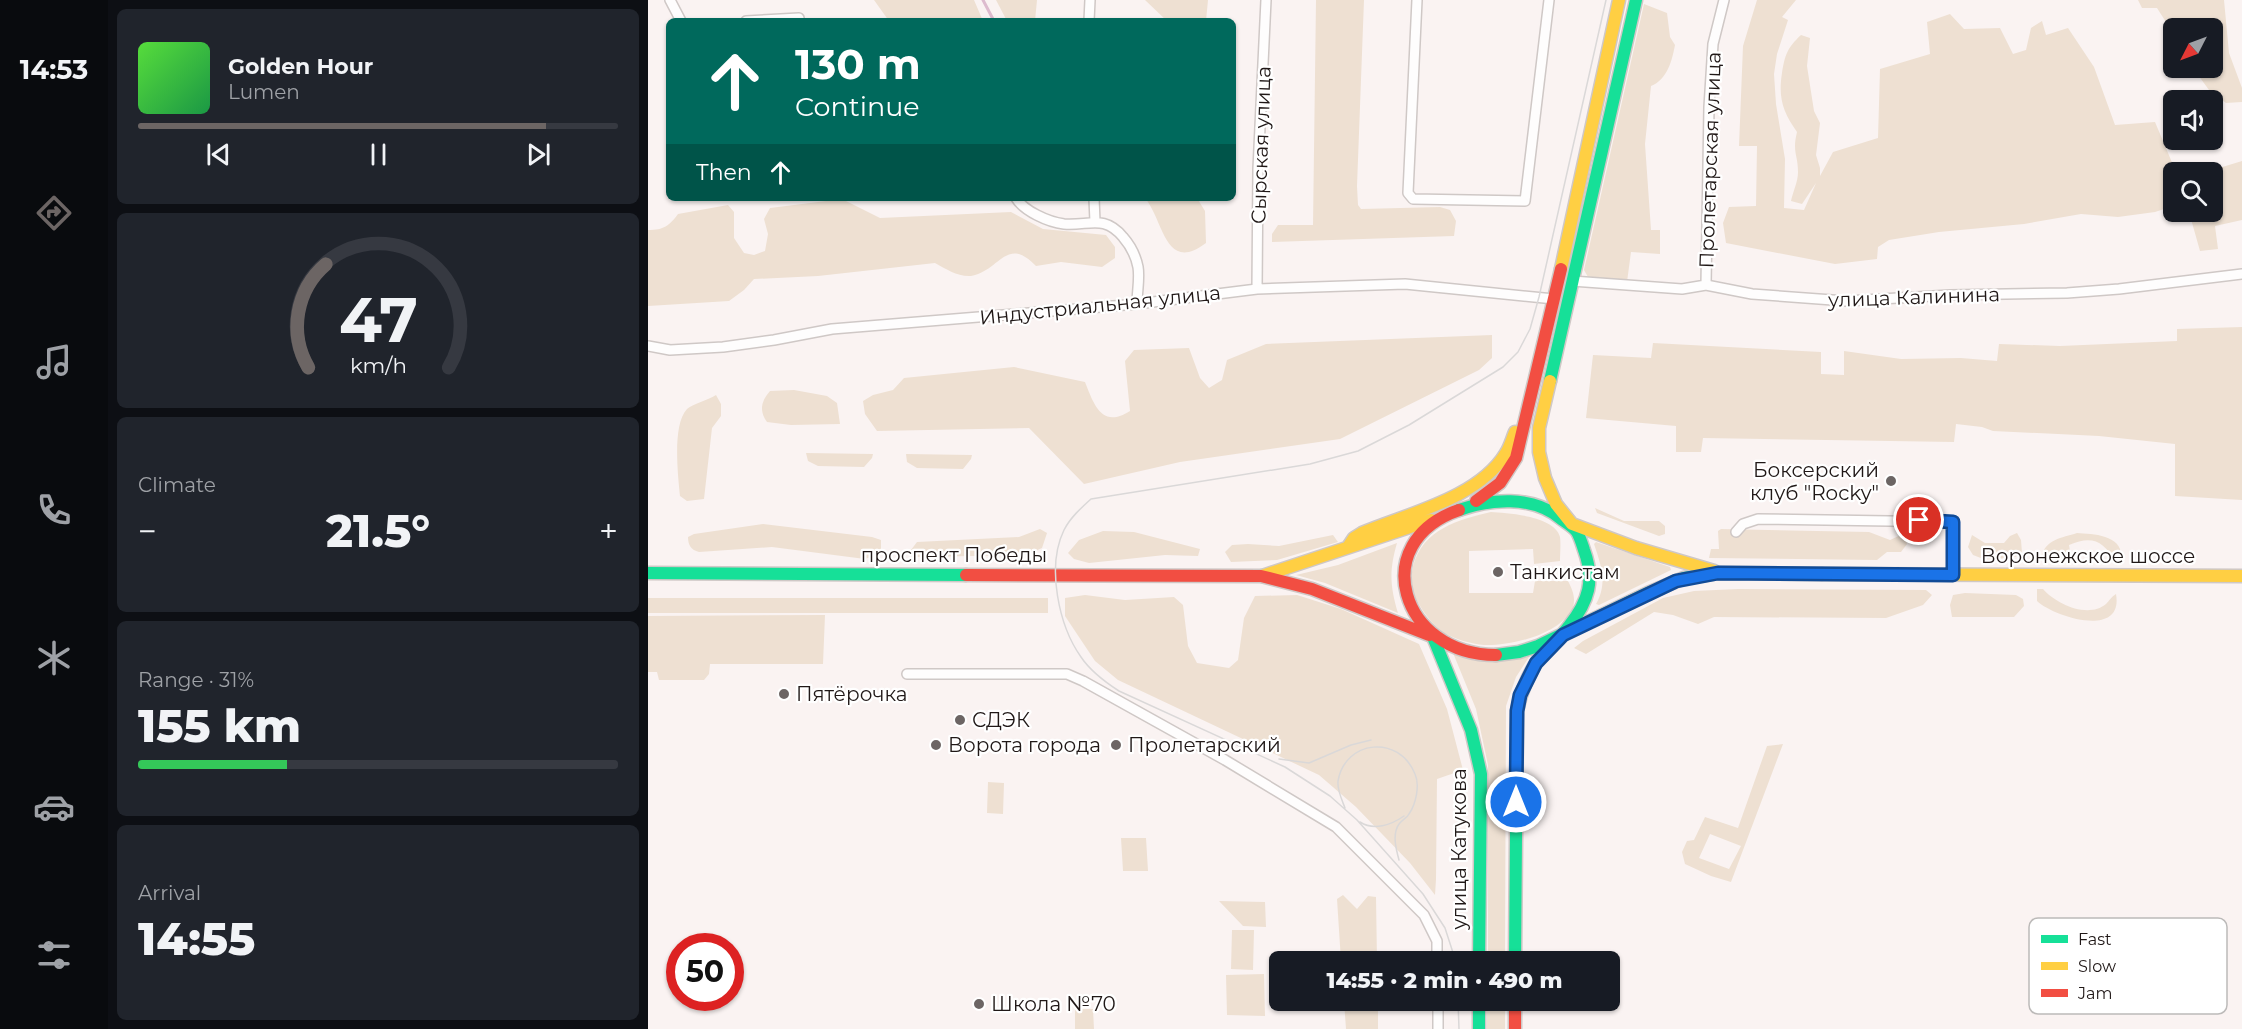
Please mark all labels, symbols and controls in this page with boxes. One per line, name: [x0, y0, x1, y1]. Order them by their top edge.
north arrow: [2163, 18, 2223, 78]
map controls: [2163, 18, 2223, 222]
text: 130 m: [795, 38, 921, 90]
icon: ahead: [696, 42, 774, 120]
street label: Пролетарская улица: [1694, 51, 1726, 269]
text: 14:53: [20, 53, 88, 86]
text: Golden Hour: [228, 53, 373, 80]
street label: Сырская улица: [1246, 66, 1276, 224]
text: Lumen: [228, 80, 300, 104]
text: Continue: [795, 90, 920, 123]
button: sound: [2163, 90, 2223, 150]
icon: previous: [202, 138, 235, 171]
icon: pause: [362, 138, 395, 171]
icon: next: [522, 138, 555, 171]
icon: ahead: [764, 156, 797, 189]
text: Then: [696, 159, 752, 186]
button: search: [2163, 162, 2223, 222]
icon: directions: [33, 192, 75, 234]
street label: Индустриальная улица: [978, 280, 1222, 330]
text: 47: [338, 282, 418, 358]
street label: улица Калинина: [1827, 282, 2000, 312]
icon: music: [33, 341, 75, 383]
text: km/h: [349, 352, 407, 378]
place label: Боксерский клуб "Rocky": [1750, 458, 1879, 505]
text: Climate: [138, 473, 216, 497]
marker: Боксерский клуб "Rocky": [1884, 474, 1898, 488]
icon: phone: [33, 489, 75, 531]
pin: [1893, 494, 1944, 545]
text: 21.5°: [326, 503, 430, 558]
icon: arrive: [1902, 503, 1935, 536]
text: −: [138, 511, 157, 551]
text: +: [599, 511, 618, 551]
street label: проспект Победы: [861, 543, 1047, 567]
street label: Воронежское шоссе: [1981, 544, 2195, 568]
place label: Танкистам: [1510, 560, 1620, 584]
marker: Танкистам: [1491, 565, 1505, 579]
icon: climate: [33, 637, 75, 679]
text: Range · 31%: [138, 668, 254, 692]
place label: Пятёрочка: [796, 682, 907, 706]
marker: Пятёрочка: [777, 687, 791, 701]
text: 155 km: [138, 698, 301, 753]
place label: СДЭК: [972, 708, 1030, 732]
marker: СДЭК: [953, 713, 967, 727]
place label: Ворота города: [948, 733, 1101, 757]
place label: Пролетарский: [1128, 733, 1281, 757]
marker: Ворота города: [929, 738, 943, 752]
marker: Пролетарский: [1109, 738, 1123, 752]
street label: улица Катукова: [1447, 768, 1471, 931]
position arrow: [1484, 770, 1548, 834]
icon: car: [33, 786, 75, 828]
text: Arrival: [138, 881, 201, 905]
text: 14:55: [138, 911, 255, 966]
legend: [2029, 918, 2227, 1014]
text: Fast: [2078, 930, 2112, 949]
speed limit sign: 50: [666, 933, 744, 1011]
icon: filters: [33, 934, 75, 976]
text: Slow: [2078, 957, 2116, 976]
text: 14:55 · 2 min · 490 m: [1326, 967, 1563, 994]
text: Jam: [2077, 984, 2112, 1003]
place label: Школа №70: [991, 992, 1116, 1016]
marker: Школа №70: [972, 997, 986, 1011]

